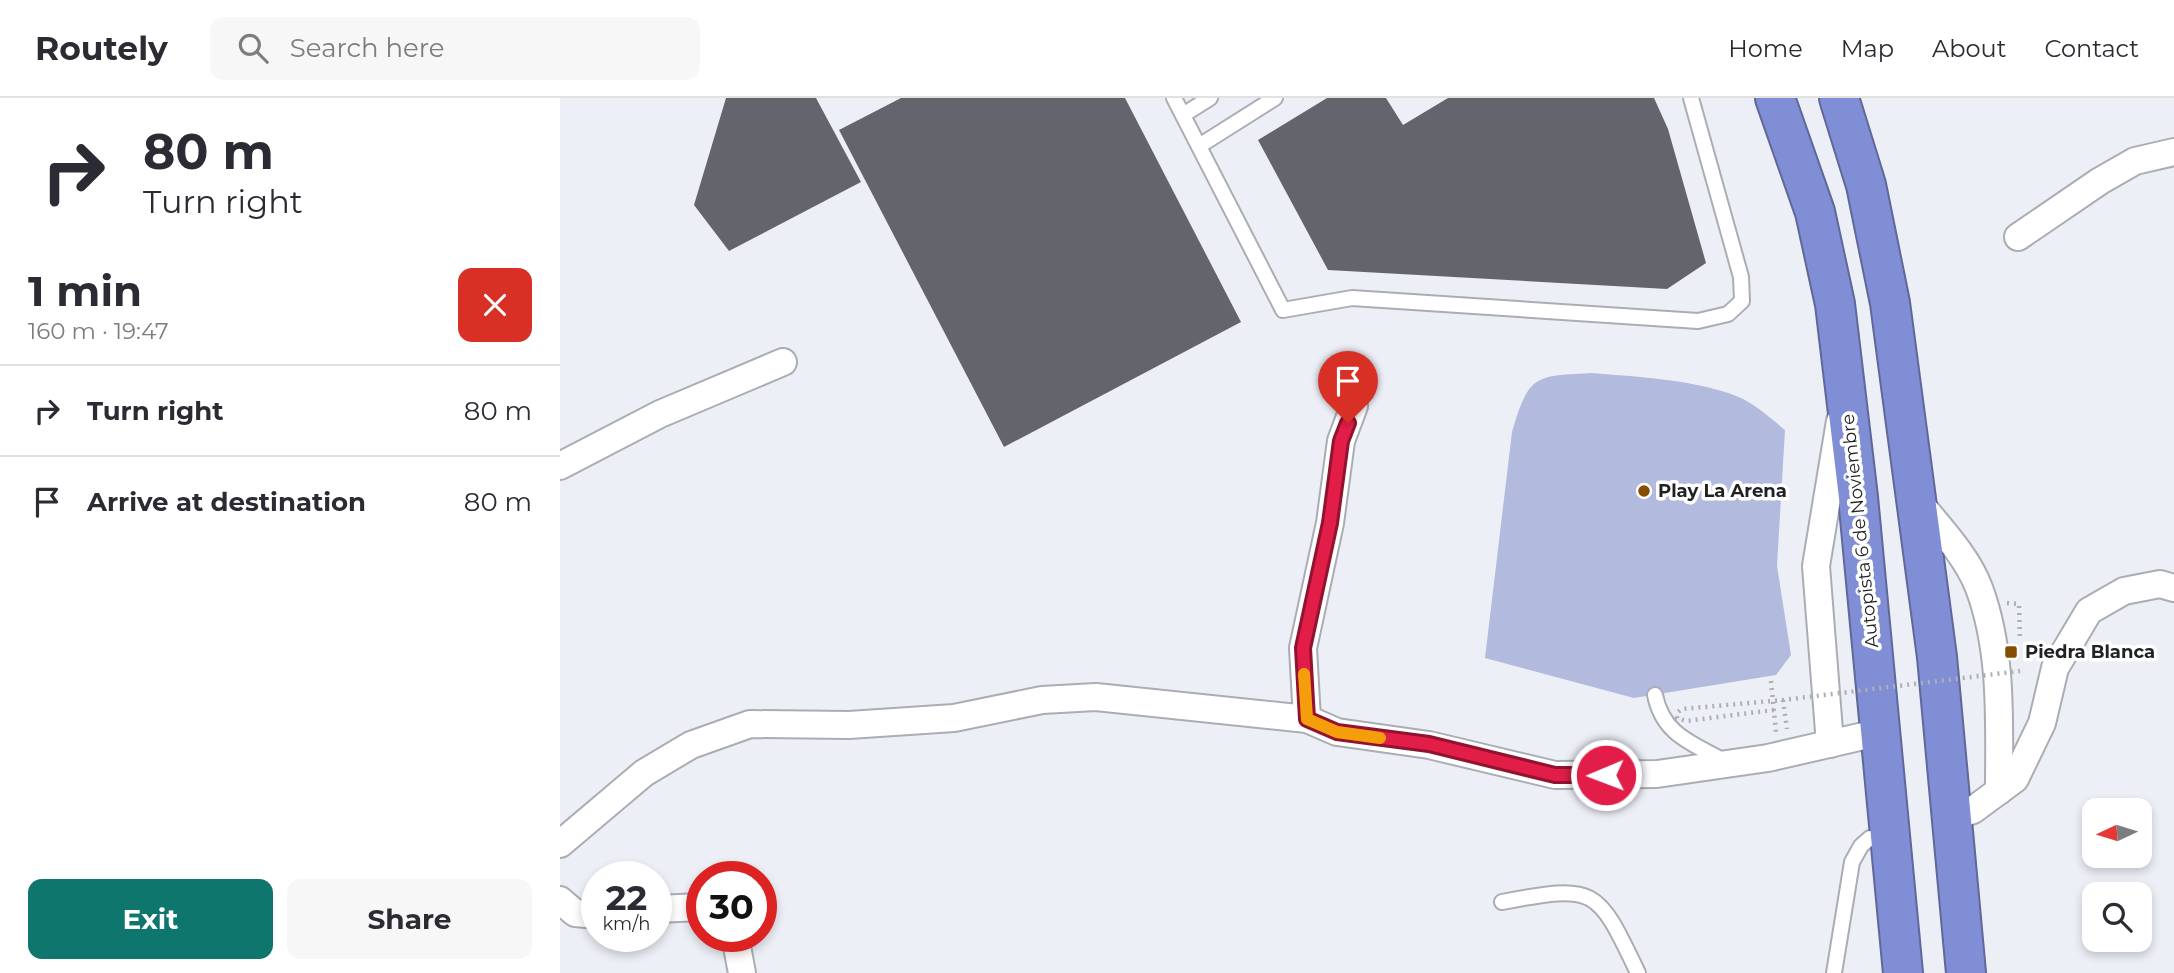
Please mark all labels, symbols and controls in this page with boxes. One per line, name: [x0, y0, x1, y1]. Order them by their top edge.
search box: [210, 17, 700, 80]
text: Routely: [35, 28, 168, 68]
icon: search: [234, 29, 272, 67]
text: Search here: [290, 32, 445, 64]
text: Home: [1728, 34, 1803, 63]
text: Map: [1841, 34, 1894, 63]
text: About: [1932, 34, 2006, 63]
text: Contact: [2044, 34, 2139, 63]
text: 80 m: [143, 122, 274, 181]
icon: right: [28, 126, 119, 217]
text: Turn right: [143, 182, 303, 221]
text: 1 min: [28, 265, 142, 317]
button: close: [458, 268, 532, 342]
text: 160 m · 19:47: [28, 317, 169, 345]
pin: [1318, 351, 1378, 423]
icon: arrive: [1329, 362, 1367, 400]
icon: right: [28, 392, 66, 430]
text: Turn right: [87, 395, 223, 427]
text: 80 m: [464, 395, 532, 427]
street label: Autopista 6 de Noviembre: [1837, 413, 1883, 649]
place label: Play La Arena: [1658, 480, 1787, 502]
icon: arrive: [28, 483, 66, 521]
marker: Play La Arena: [1636, 483, 1652, 499]
text: Arrive at destination: [87, 486, 366, 518]
text: 80 m: [464, 486, 532, 518]
place label: Piedra Blanca: [2025, 641, 2155, 663]
marker: Piedra Blanca: [2003, 644, 2019, 660]
position arrow: [1569, 738, 1643, 812]
north arrow: [2082, 798, 2152, 868]
map controls: [2082, 798, 2152, 952]
speed limit sign: 30: [686, 861, 777, 952]
text: 22: [606, 876, 647, 919]
button: Exit: [28, 879, 273, 959]
button: Share: [287, 879, 532, 959]
button: search: [2082, 882, 2152, 952]
text: km/h: [602, 913, 651, 935]

